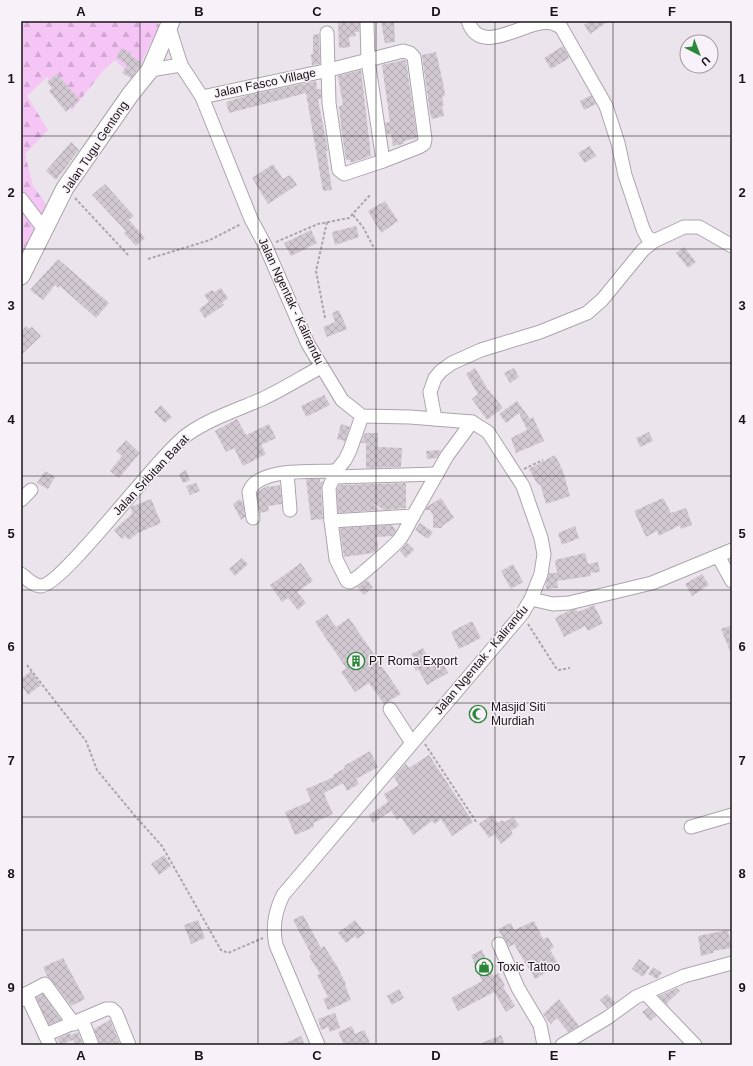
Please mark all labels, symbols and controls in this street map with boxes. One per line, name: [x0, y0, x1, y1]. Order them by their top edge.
text: A: [76, 4, 86, 19]
text: B: [194, 4, 204, 19]
text: C: [312, 4, 322, 19]
text: D: [431, 4, 441, 19]
text: E: [550, 4, 559, 19]
text: F: [668, 4, 676, 19]
north arrow: [679, 34, 719, 74]
text: U: [699, 54, 713, 69]
street label: Jalan Fasco Village: [213, 65, 318, 101]
text: 1: [7, 71, 15, 86]
text: 1: [738, 71, 746, 86]
street label: Jalan Tugu Gentong: [59, 98, 131, 196]
text: 2: [7, 185, 15, 200]
text: 2: [738, 185, 746, 200]
street label: Jalan Ngentak - Kalirandu: [255, 235, 327, 367]
text: 3: [7, 298, 15, 313]
text: 3: [738, 298, 746, 313]
text: 4: [7, 412, 15, 427]
text: 4: [738, 412, 746, 427]
street label: Jalan Sribitan Barat: [110, 431, 192, 518]
text: 5: [7, 526, 15, 541]
text: 5: [738, 526, 746, 541]
street label: Jalan Ngentak - Kalirandu: [431, 603, 531, 717]
text: 6: [7, 639, 15, 654]
text: 6: [738, 639, 746, 654]
building icon: PT Roma Export: [346, 651, 366, 671]
place label: PT Roma Export: [369, 654, 458, 668]
place label: Masjid Siti Murdiah: [491, 700, 546, 728]
mosque icon: Masjid Siti Murdiah: [468, 704, 488, 724]
text: 7: [7, 753, 15, 768]
text: 7: [738, 753, 746, 768]
text: 8: [7, 866, 15, 881]
text: 8: [738, 866, 746, 881]
shop icon: Toxic Tattoo: [474, 957, 494, 977]
place label: Toxic Tattoo: [497, 960, 560, 974]
text: 9: [7, 980, 15, 995]
text: 9: [738, 980, 746, 995]
text: A: [76, 1048, 86, 1063]
text: B: [194, 1048, 204, 1063]
text: C: [312, 1048, 322, 1063]
text: D: [431, 1048, 441, 1063]
text: E: [550, 1048, 559, 1063]
text: F: [668, 1048, 676, 1063]

